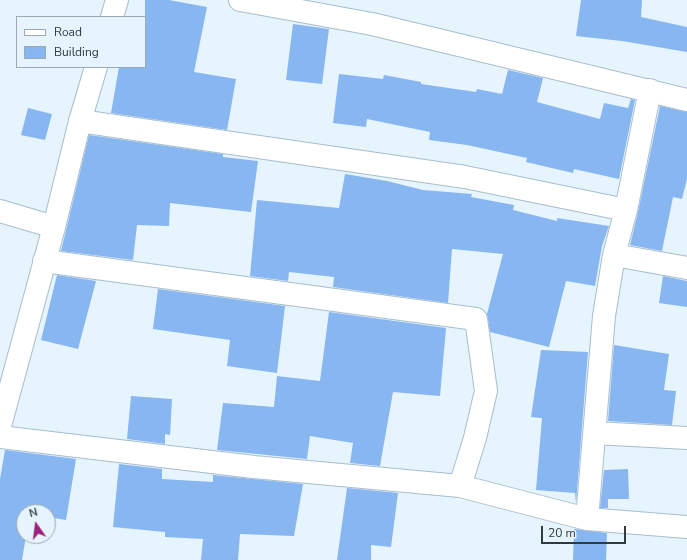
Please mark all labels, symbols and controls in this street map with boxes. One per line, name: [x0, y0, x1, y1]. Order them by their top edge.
legend: [16, 16, 146, 68]
text: Road: [54, 24, 82, 40]
text: Building: [54, 44, 99, 60]
north arrow: [16, 504, 56, 544]
text: N: [27, 505, 39, 521]
scale bar: [543, 518, 628, 544]
text: 20 m: [548, 525, 576, 541]

